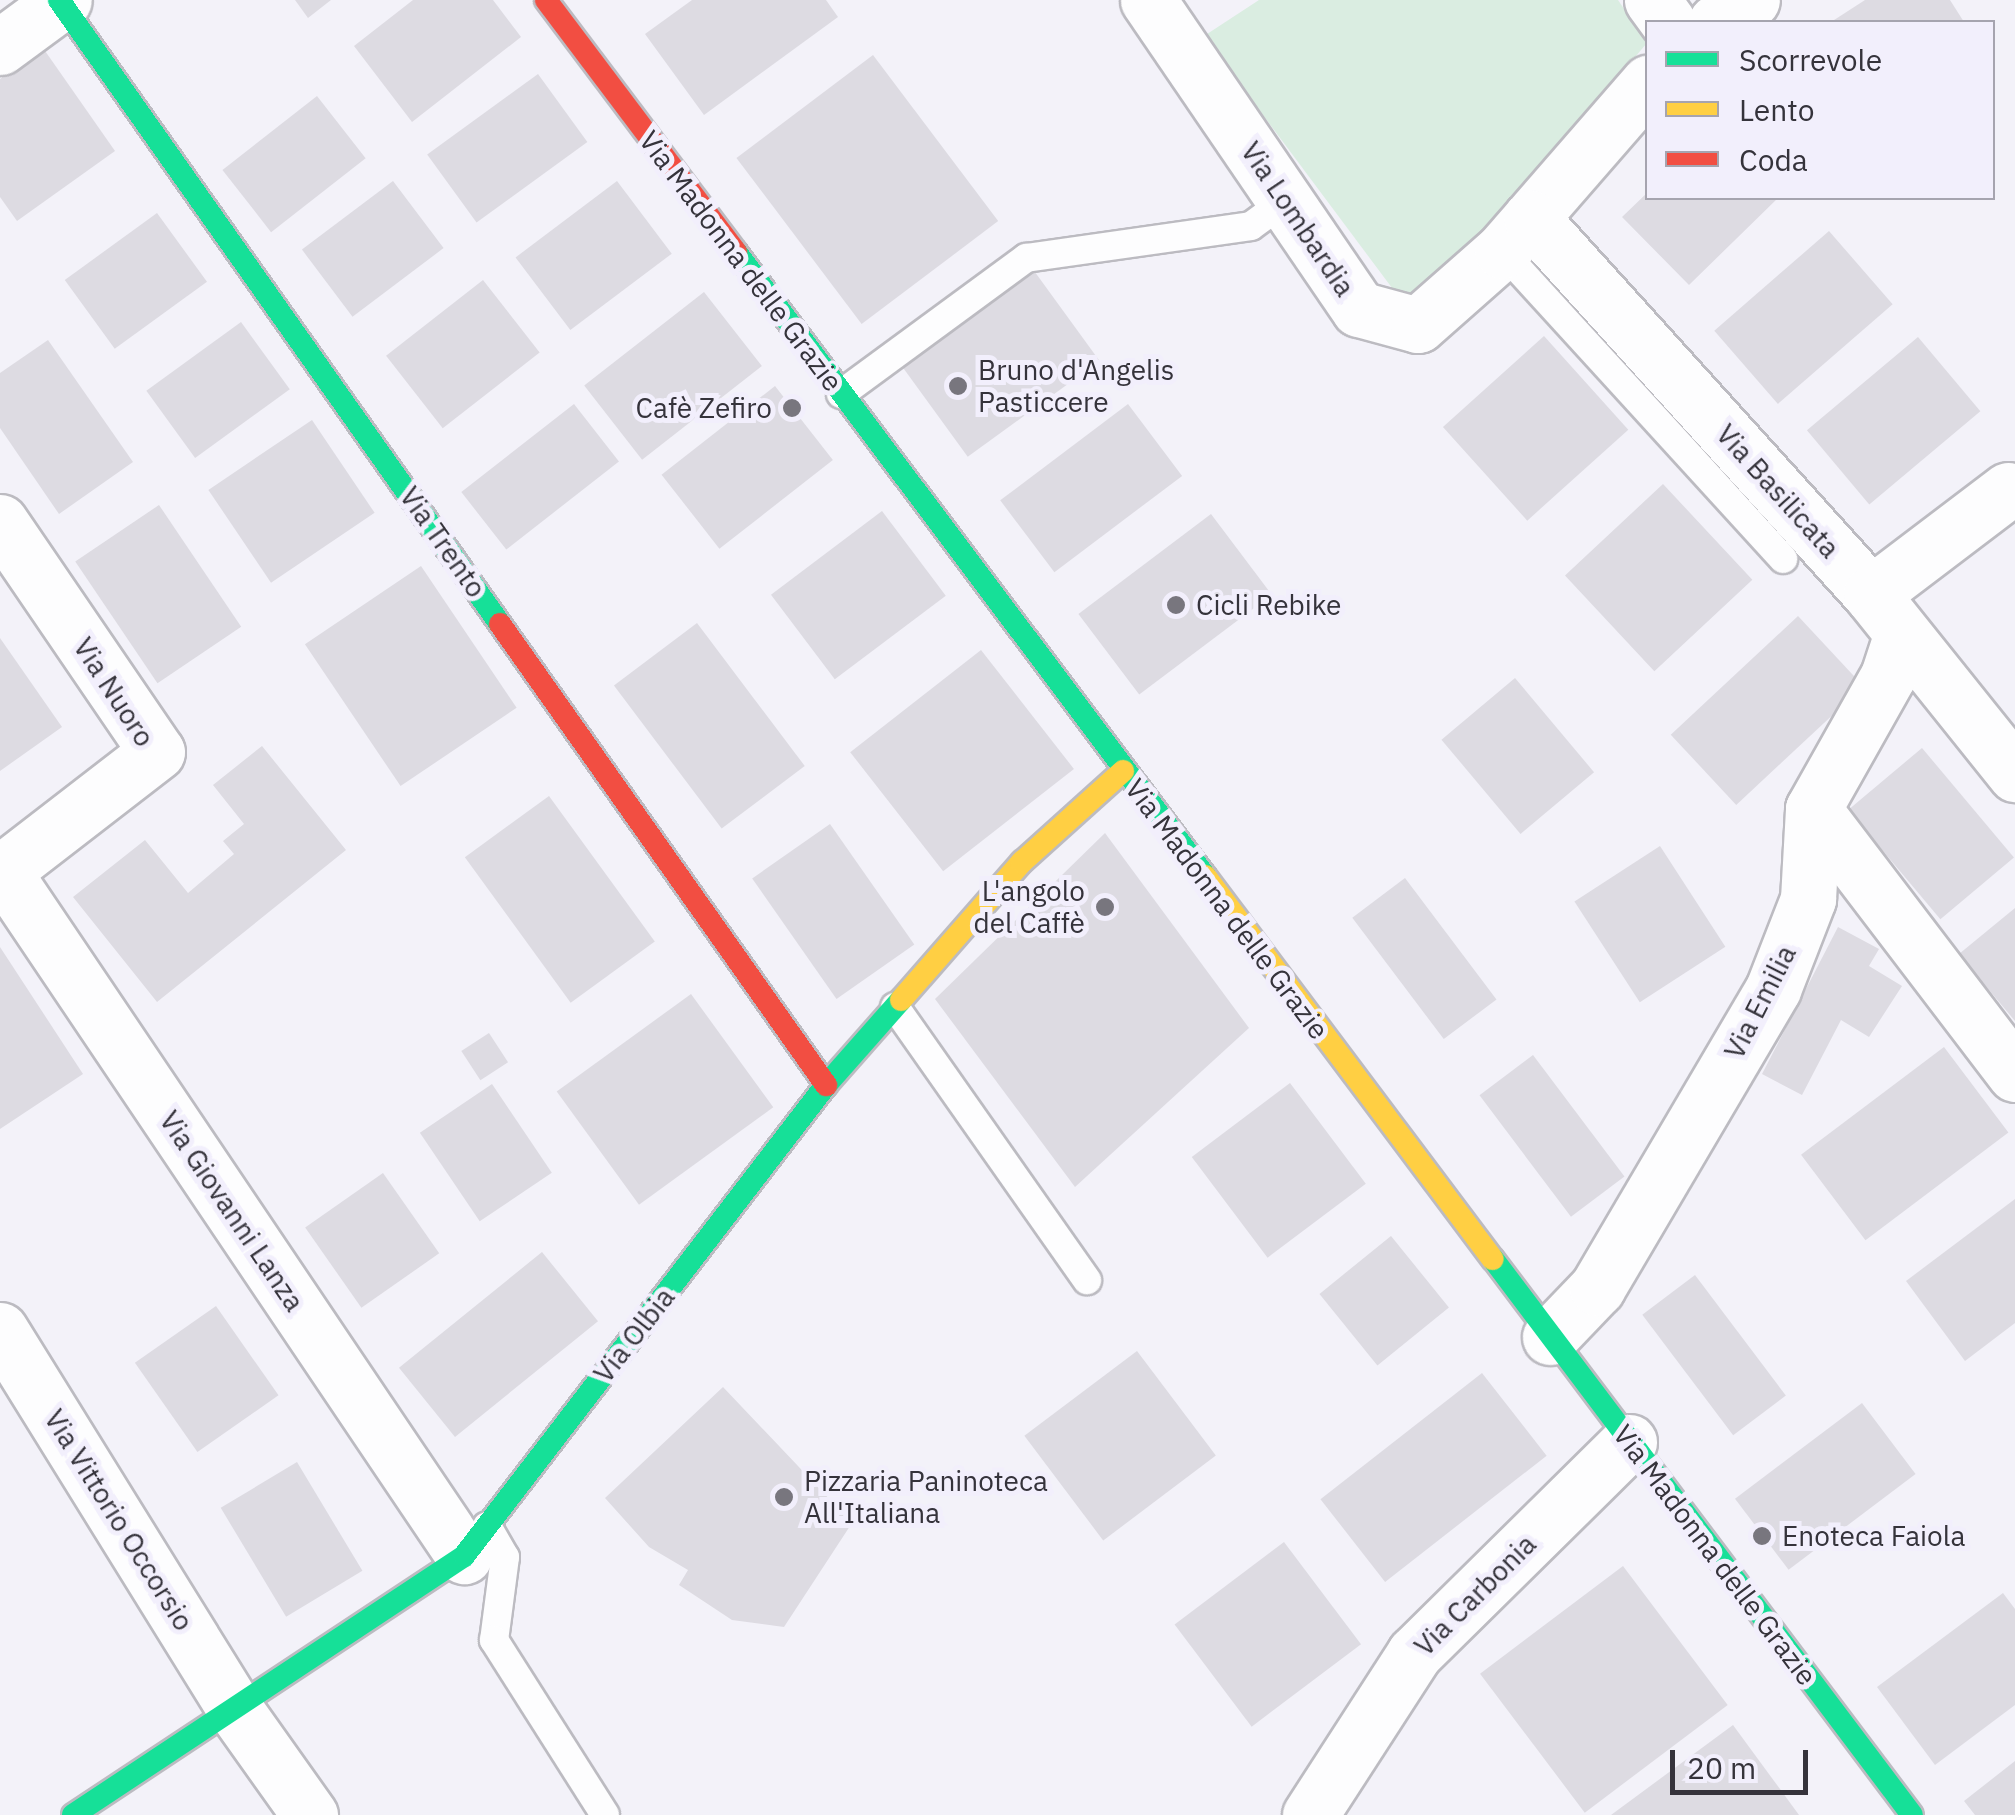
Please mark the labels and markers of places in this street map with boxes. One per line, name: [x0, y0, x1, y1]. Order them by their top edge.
place label: Bruno d'Angelis Pasticcere: [978, 353, 1174, 419]
marker: Bruno d'Angelis Pasticcere: [947, 375, 969, 397]
place label: Cafè Zefiro: [636, 391, 772, 425]
marker: Cafè Zefiro: [781, 397, 803, 419]
place label: Cicli Rebike: [1196, 588, 1341, 622]
marker: Cicli Rebike: [1165, 594, 1187, 616]
place label: L'angolo del Caffè: [973, 874, 1085, 940]
marker: L'angolo del Caffè: [1094, 896, 1116, 918]
place label: Pizzaria Paninoteca All'Italiana: [804, 1464, 1048, 1530]
marker: Pizzaria Paninoteca All'Italiana: [773, 1486, 795, 1508]
place label: Enoteca Faiola: [1782, 1519, 1965, 1553]
marker: Enoteca Faiola: [1751, 1525, 1773, 1547]

